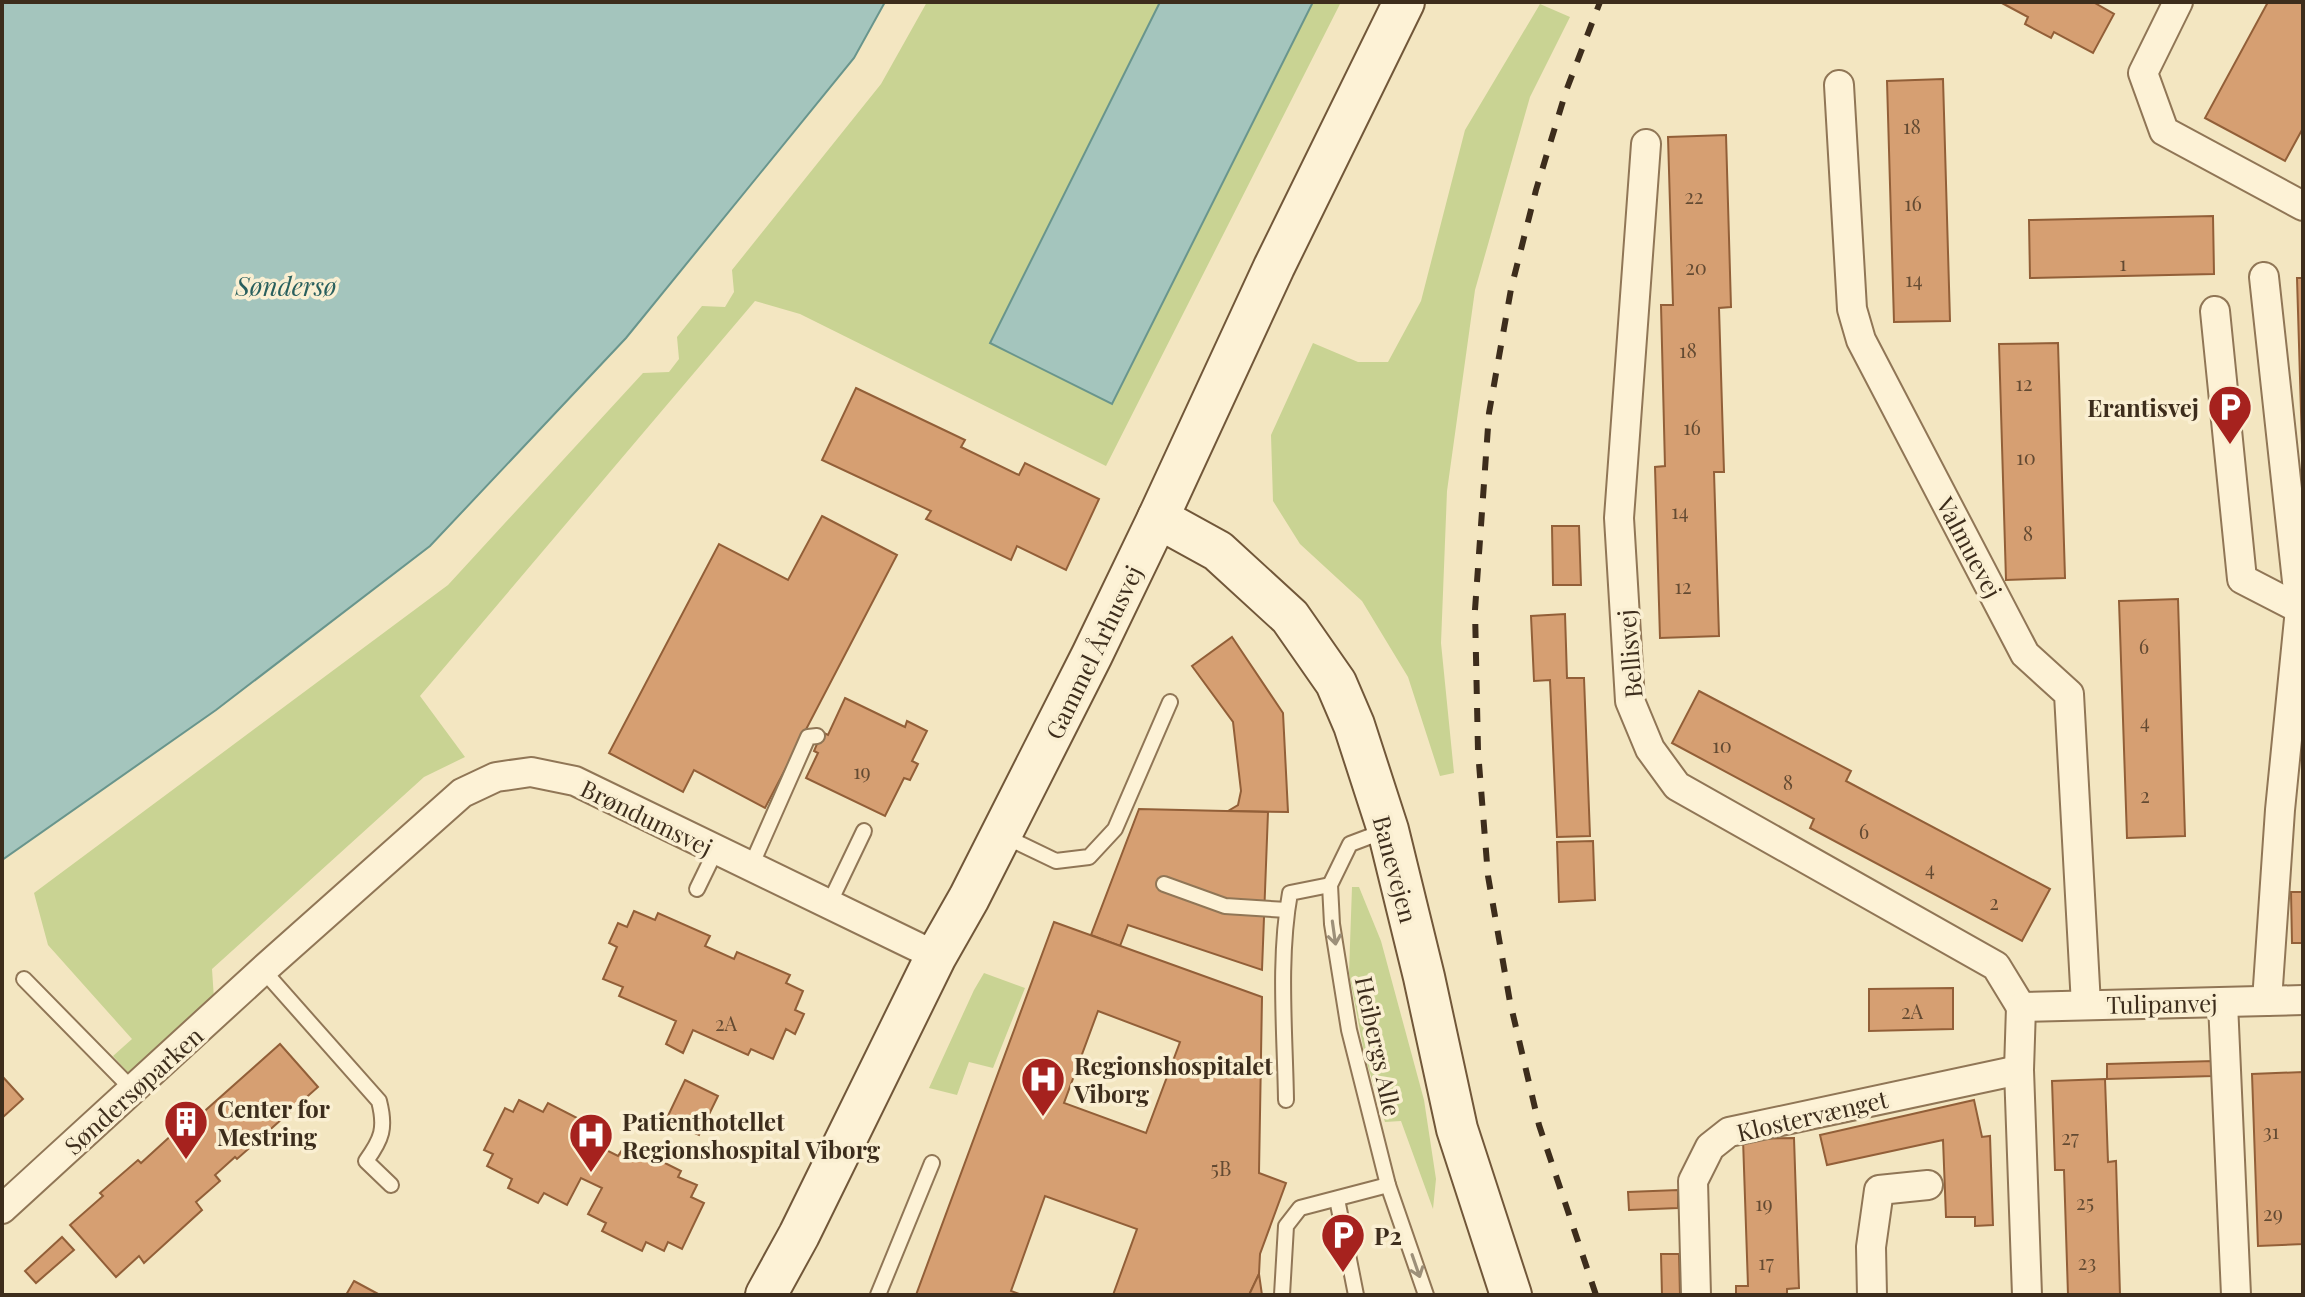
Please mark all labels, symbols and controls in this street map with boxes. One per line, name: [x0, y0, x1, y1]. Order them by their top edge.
house number: 18: [1903, 112, 1921, 139]
house number: 22: [1684, 182, 1704, 209]
house number: 16: [1904, 189, 1922, 216]
house number: 1: [2119, 249, 2127, 276]
house number: 20: [1685, 253, 1707, 280]
house number: 14: [1905, 265, 1923, 292]
water label: Søndersø: [234, 268, 338, 303]
house number: 18: [1679, 336, 1697, 363]
house number: 12: [2016, 369, 2032, 396]
parking icon: Erantisvej: [2206, 383, 2254, 446]
place label: Erantisvej: [2087, 391, 2199, 423]
house number: 16: [1683, 413, 1701, 440]
house number: 10: [2016, 443, 2036, 470]
street label: Valmuevej: [1930, 490, 2010, 603]
house number: 14: [1671, 497, 1689, 524]
house number: 8: [2023, 519, 2033, 546]
street label: Gammel Århusvej: [1037, 560, 1149, 744]
house number: 12: [1675, 572, 1691, 599]
street label: Bellisvej: [1609, 608, 1649, 700]
house number: 6: [2139, 632, 2149, 659]
house number: 4: [2140, 707, 2150, 734]
house number: 10: [1712, 731, 1732, 758]
house number: 19: [853, 757, 871, 784]
house number: 8: [1783, 768, 1793, 795]
street label: Brøndumsvej: [576, 771, 718, 863]
house number: 2: [2140, 781, 2150, 808]
street label: Banevejen: [1366, 812, 1426, 926]
house number: 6: [1859, 817, 1869, 844]
house number: 4: [1925, 854, 1935, 881]
house number: 2: [1989, 888, 1999, 915]
one-way arrow: [1327, 920, 1342, 945]
street label: Heibergs Alle: [1349, 973, 1409, 1119]
street label: Tulipanvej: [2106, 986, 2218, 1020]
house number: 2A: [1901, 997, 1923, 1024]
house number: 2A: [715, 1009, 737, 1036]
street label: Søndersøparken: [57, 1019, 209, 1161]
place label: Regionshospitalet Viborg: [1073, 1049, 1273, 1109]
hospital icon: Regionshospitalet Viborg: [1019, 1055, 1067, 1118]
street label: Klostervænget: [1733, 1082, 1891, 1148]
place label: Center for Mestring: [217, 1092, 331, 1152]
building icon: Center for Mestring: [162, 1098, 210, 1161]
place label: Patienthotellet Regionshospital Viborg: [622, 1105, 881, 1165]
hospital icon: Patienthotellet Regionshospital Viborg: [567, 1111, 615, 1174]
house number: 31: [2263, 1117, 2279, 1144]
house number: 27: [2061, 1123, 2079, 1150]
house number: 5B: [1211, 1154, 1231, 1181]
house number: 25: [2076, 1188, 2094, 1215]
house number: 19: [1755, 1189, 1773, 1216]
house number: 29: [2263, 1199, 2283, 1226]
parking icon: P2: [1319, 1211, 1367, 1274]
place label: P2: [1374, 1219, 1402, 1251]
house number: 17: [1758, 1248, 1774, 1275]
house number: 23: [2078, 1248, 2096, 1275]
one-way arrow: [1409, 1254, 1424, 1279]

